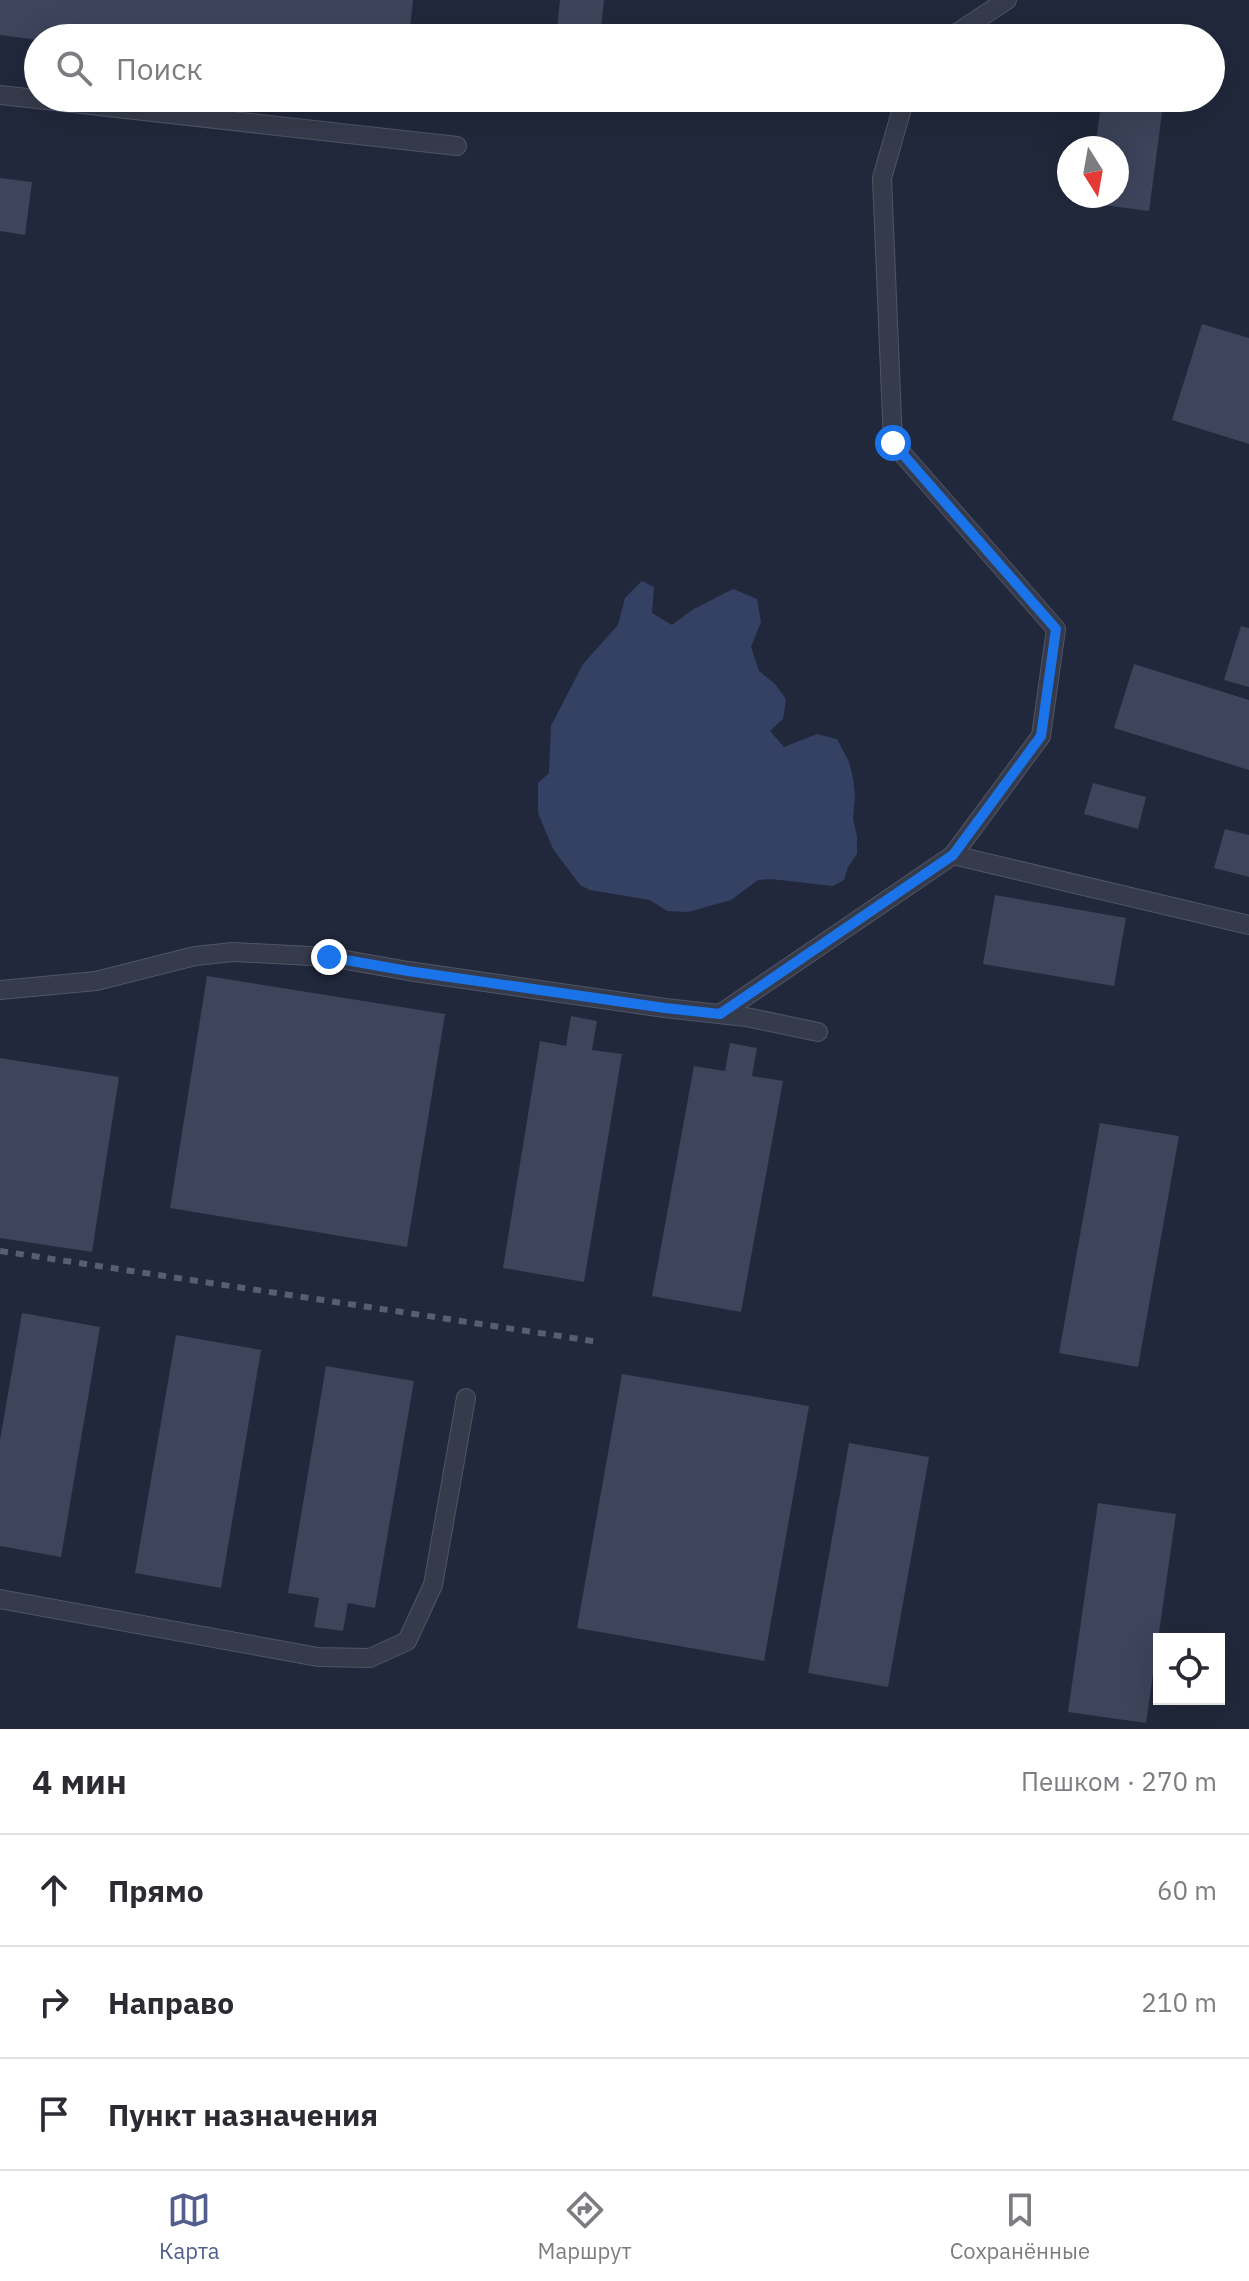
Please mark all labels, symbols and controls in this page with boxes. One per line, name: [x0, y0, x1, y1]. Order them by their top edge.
search box: [24, 24, 1225, 112]
icon: search: [52, 46, 96, 90]
text: Поиск: [116, 49, 203, 88]
north arrow: [1057, 136, 1129, 208]
route start: [875, 425, 911, 461]
route end: [311, 939, 347, 975]
map controls: [1153, 1633, 1225, 1705]
button: locate: [1153, 1633, 1225, 1705]
text: 4 мин: [32, 1759, 127, 1803]
text: Пешком · 270 m: [1021, 1764, 1217, 1798]
icon: ahead: [32, 1868, 76, 1912]
text: Прямо: [108, 1871, 204, 1910]
text: 60 m: [1157, 1873, 1217, 1907]
icon: right: [32, 1980, 76, 2024]
text: Направо: [108, 1983, 234, 2022]
text: 210 m: [1141, 1985, 1217, 2019]
icon: arrive: [32, 2092, 76, 2136]
text: Пункт назначения: [108, 2095, 378, 2134]
tab: Карта: [159, 2188, 220, 2265]
tab: Маршрут: [538, 2188, 632, 2265]
tab: Сохранённые: [950, 2188, 1090, 2265]

